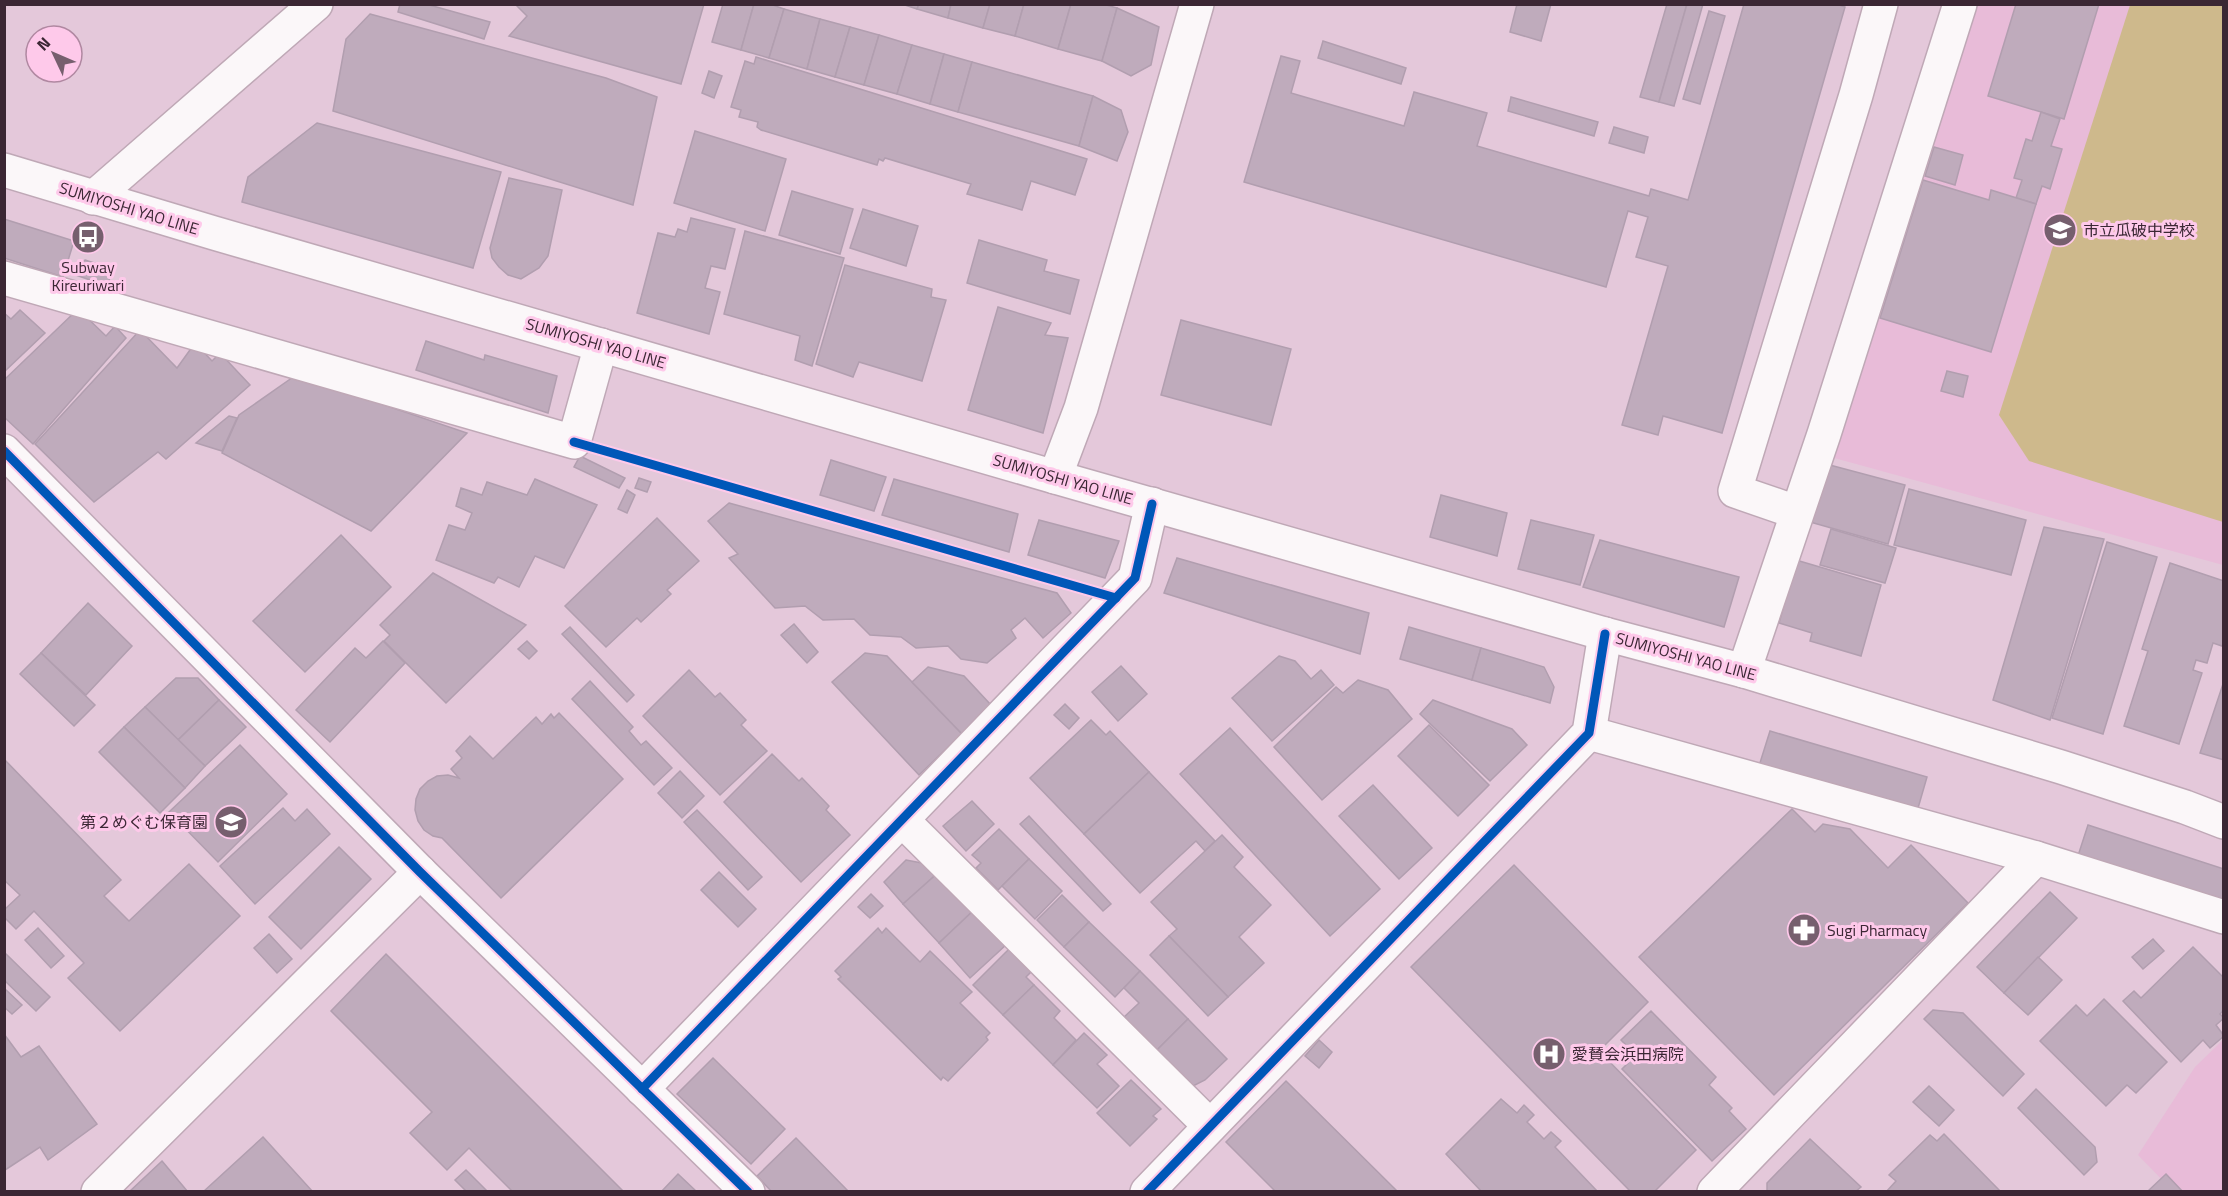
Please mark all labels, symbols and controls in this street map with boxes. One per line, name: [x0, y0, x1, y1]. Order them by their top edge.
north arrow: [24, 24, 84, 84]
text: N: [31, 31, 56, 56]
street label: SUMIYOSHI YAO LINE: [56, 175, 202, 241]
school or university icon: 市立瓜破中学校: [2042, 212, 2078, 248]
place label: 市立瓜破中学校: [2083, 218, 2195, 242]
bus stop icon: Subway Kireuriwari: [70, 219, 106, 255]
place label: Subway Kireuriwari: [52, 255, 124, 297]
street label: SUMIYOSHI YAO LINE: [523, 312, 669, 374]
street label: SUMIYOSHI YAO LINE: [990, 448, 1136, 510]
street label: SUMIYOSHI YAO LINE: [1613, 626, 1759, 686]
school or university icon: 第２めぐむ保育園: [213, 804, 249, 840]
place label: 第２めぐむ保育園: [80, 810, 208, 834]
pharmacy icon: Sugi Pharmacy: [1786, 912, 1822, 948]
place label: Sugi Pharmacy: [1827, 918, 1927, 942]
hospital icon: 愛賛会浜田病院: [1531, 1036, 1567, 1072]
place label: 愛賛会浜田病院: [1572, 1042, 1684, 1066]

